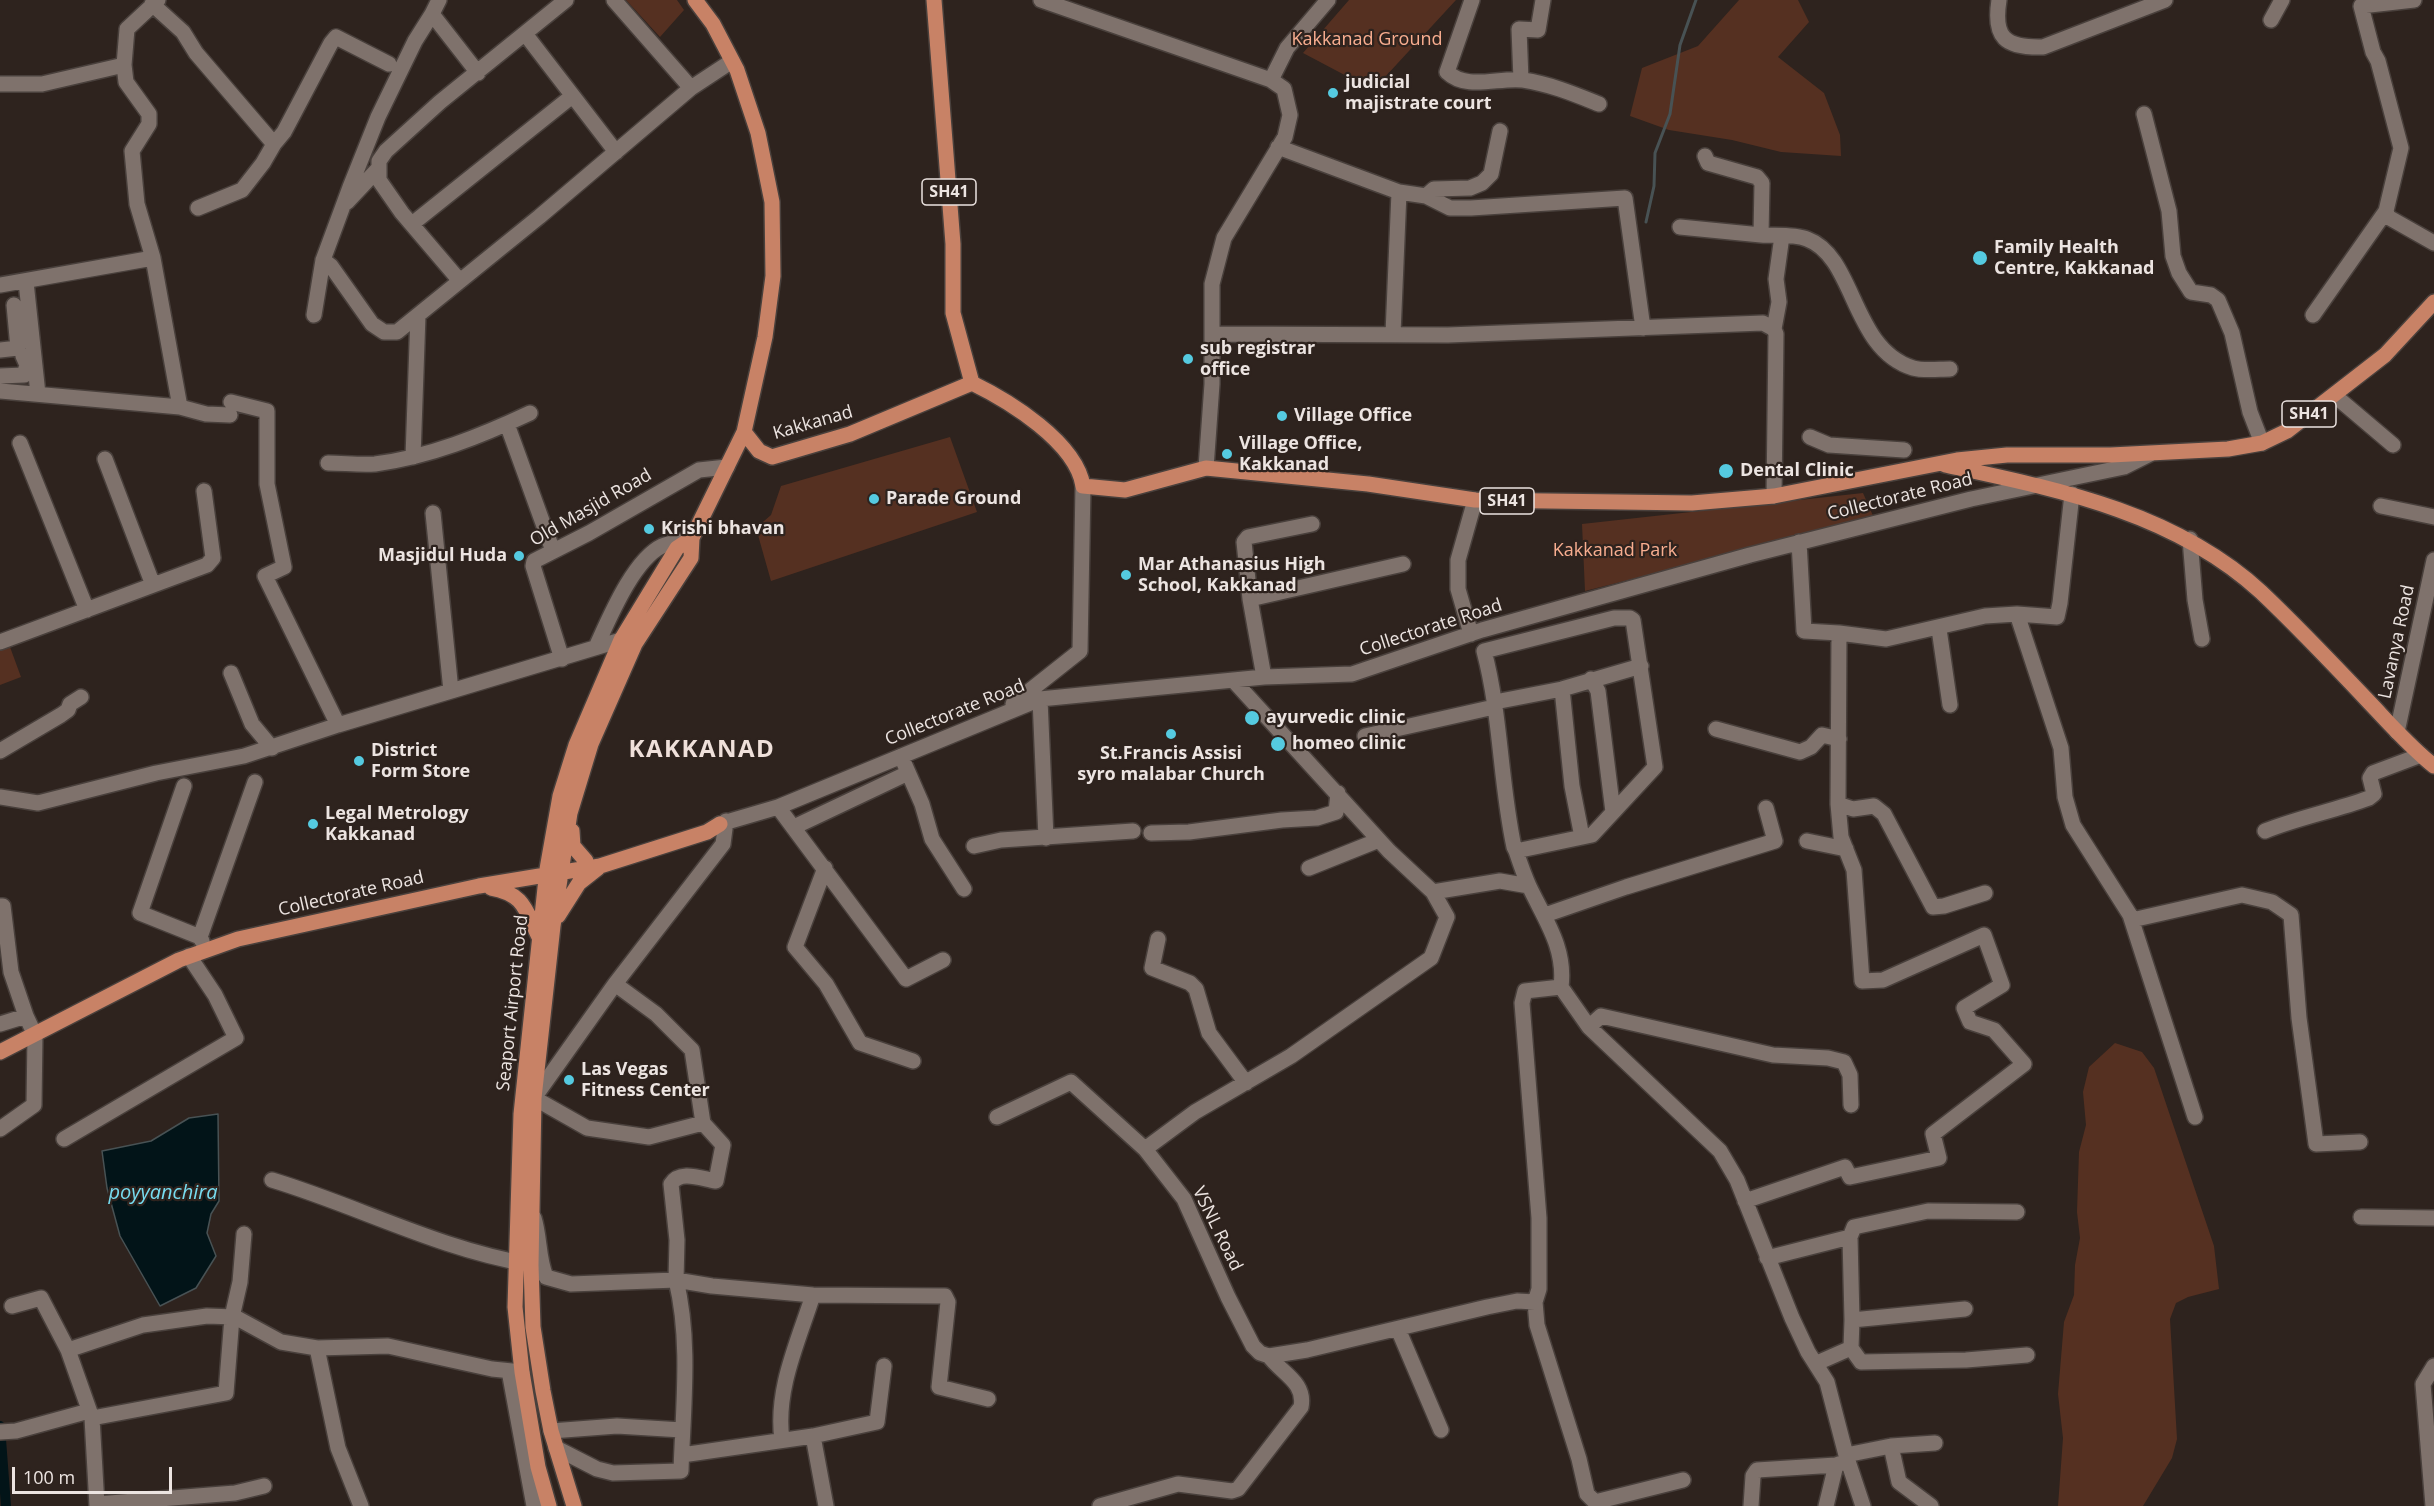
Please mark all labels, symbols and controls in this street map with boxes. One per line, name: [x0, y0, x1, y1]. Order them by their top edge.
park label: Kakkanad Ground: [1291, 29, 1443, 51]
place label: judicial majistrate court: [1345, 72, 1492, 115]
marker: judicial majistrate court: [1326, 86, 1340, 100]
road number: SH41: [922, 179, 976, 205]
place label: Family Health Centre, Kakkanad: [1994, 237, 2154, 280]
marker: Family Health Centre, Kakkanad: [1971, 249, 1989, 267]
place label: sub registrar office: [1200, 338, 1315, 380]
marker: sub registrar office: [1181, 352, 1195, 366]
street label: Kakkanad: [771, 401, 855, 445]
road number: SH41: [2282, 401, 2336, 427]
place label: Village Office: [1294, 405, 1412, 427]
marker: Village Office: [1275, 409, 1289, 423]
place label: Village Office, Kakkanad: [1239, 433, 1362, 476]
marker: Village Office, Kakkanad: [1220, 447, 1234, 461]
place label: Dental Clinic: [1740, 460, 1854, 482]
marker: Dental Clinic: [1717, 462, 1735, 480]
street label: Old Masjid Road: [526, 464, 656, 552]
street label: Collectorate Road: [1825, 469, 1975, 525]
place label: Parade Ground: [886, 488, 1021, 510]
road number: SH41: [1480, 488, 1534, 514]
marker: Parade Ground: [867, 492, 881, 506]
place label: Krishi bhavan: [661, 518, 785, 540]
marker: Krishi bhavan: [642, 522, 656, 536]
park label: Kakkanad Park: [1553, 540, 1677, 562]
place label: Masjidul Huda: [378, 545, 507, 567]
marker: Masjidul Huda: [512, 549, 526, 563]
place label: Mar Athanasius High School, Kakkanad: [1138, 554, 1325, 596]
marker: Mar Athanasius High School, Kakkanad: [1119, 568, 1133, 582]
street label: Lavanya Road: [2374, 583, 2420, 701]
street label: Collectorate Road: [1357, 595, 1505, 661]
street label: Collectorate Road: [882, 675, 1028, 751]
place label: ayurvedic clinic: [1266, 707, 1406, 729]
marker: ayurvedic clinic: [1243, 709, 1261, 727]
marker: St.Francis Assisi syro malabar Church: [1164, 727, 1178, 741]
place label: homeo clinic: [1292, 733, 1406, 755]
marker: homeo clinic: [1269, 735, 1287, 753]
district label: KAKKANAD: [629, 736, 775, 764]
place label: District Form Store: [371, 740, 470, 783]
place label: St.Francis Assisi syro malabar Church: [1077, 743, 1265, 786]
marker: District Form Store: [352, 754, 366, 768]
place label: Legal Metrology Kakkanad: [325, 803, 469, 846]
marker: Legal Metrology Kakkanad: [306, 817, 320, 831]
street label: Collectorate Road: [276, 867, 426, 921]
street label: Seaport Airport Road: [493, 914, 533, 1092]
place label: Las Vegas Fitness Center: [581, 1059, 710, 1102]
marker: Las Vegas Fitness Center: [562, 1073, 576, 1087]
water label: poyyanchira: [109, 1181, 217, 1205]
street label: VSNL Road: [1187, 1183, 1247, 1275]
scale bar: [15, 1455, 176, 1493]
text: 100 m: [23, 1465, 75, 1489]

